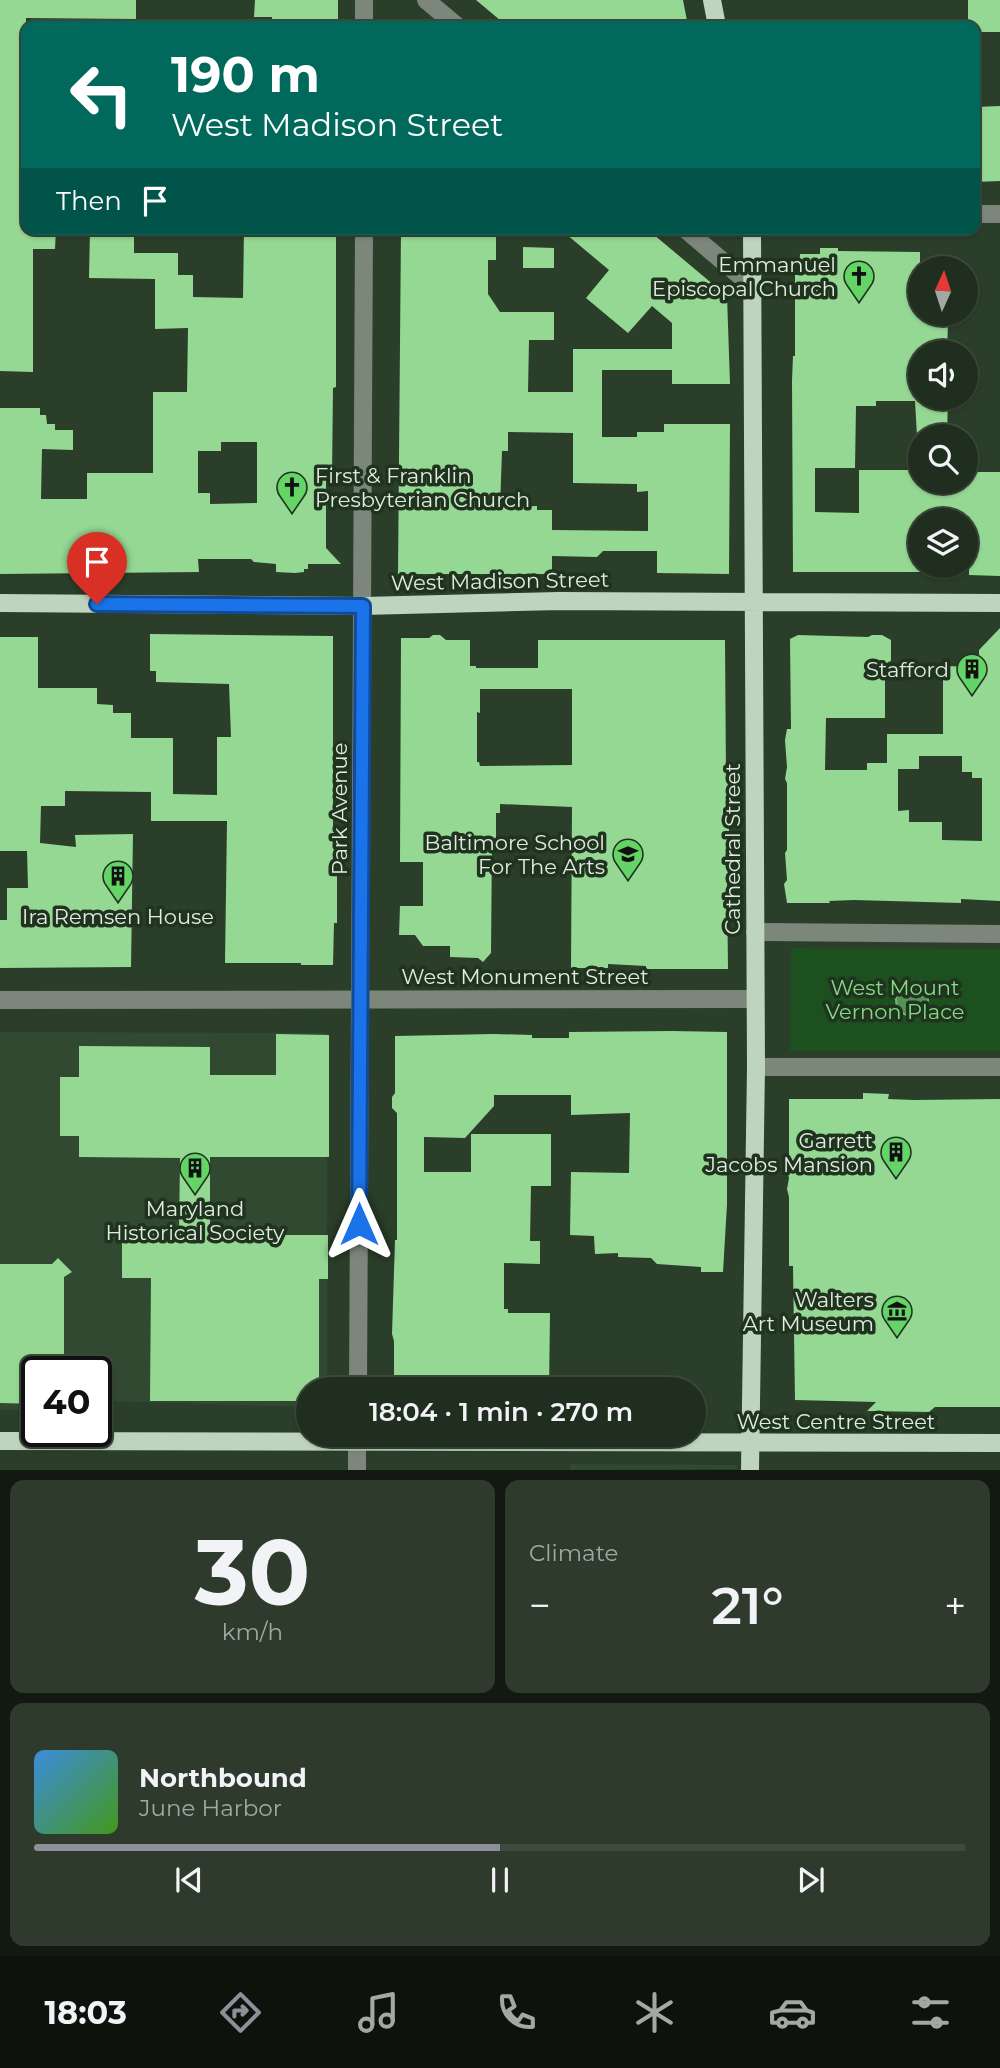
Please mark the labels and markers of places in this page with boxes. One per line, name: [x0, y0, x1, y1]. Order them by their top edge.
place label: Emmanuel Episcopal Church: [652, 252, 836, 301]
church icon: Emmanuel Episcopal Church: [842, 259, 876, 303]
place label: First & Franklin Presbyterian Church: [315, 463, 530, 512]
church icon: First & Franklin Presbyterian Church: [275, 470, 309, 514]
pin: [67, 532, 127, 604]
building icon: Stafford: [955, 652, 989, 696]
place label: Stafford: [866, 657, 949, 682]
place label: Baltimore School For The Arts: [425, 830, 605, 879]
school or university icon: Baltimore School For The Arts: [611, 837, 645, 881]
building icon: Ira Remsen House: [101, 859, 135, 903]
place label: Ira Remsen House: [22, 904, 214, 929]
place label: Garrett Jacobs Mansion: [704, 1128, 873, 1177]
building icon: Garrett Jacobs Mansion: [879, 1135, 913, 1179]
building icon: Maryland Historical Society: [178, 1151, 212, 1195]
place label: Maryland Historical Society: [106, 1196, 285, 1245]
place label: Walters Art Museum: [743, 1287, 874, 1336]
museum icon: Walters Art Museum: [880, 1294, 914, 1338]

